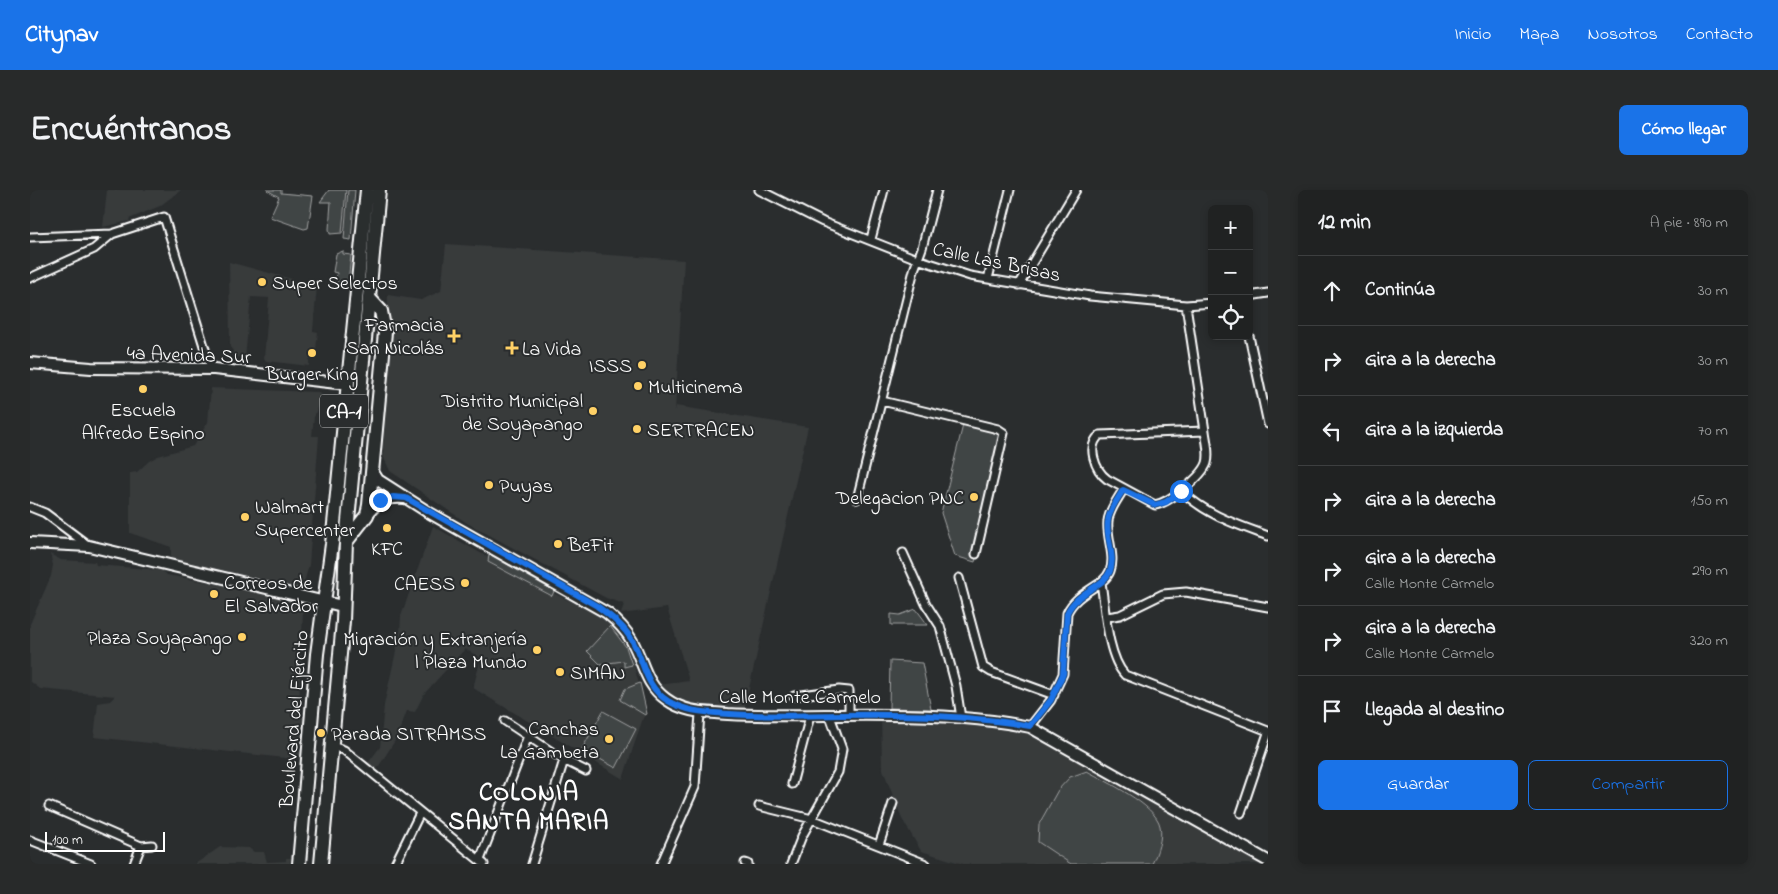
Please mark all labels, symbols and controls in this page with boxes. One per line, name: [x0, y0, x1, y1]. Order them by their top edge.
text: Citynav: [25, 18, 98, 53]
text: Inicio: [1454, 22, 1491, 48]
text: Mapa: [1519, 22, 1560, 48]
text: Nosotros: [1588, 22, 1658, 48]
text: Contacto: [1686, 22, 1753, 48]
text: Encuéntranos: [30, 105, 232, 156]
button: Cómo llegar: [1619, 105, 1748, 155]
map controls: [1208, 205, 1253, 340]
button: +: [1208, 205, 1253, 250]
text: 12 min: [1318, 208, 1371, 238]
text: A pie · 890 m: [1650, 211, 1728, 235]
street label: Calle Las Brisas: [930, 236, 1063, 291]
button: −: [1208, 250, 1253, 295]
place label: Super Selectos: [272, 270, 398, 299]
marker: Super Selectos: [256, 276, 268, 288]
icon: ahead: [1318, 277, 1346, 305]
text: Continúa: [1365, 277, 1435, 304]
text: 30 m: [1698, 279, 1728, 303]
button: locate: [1208, 295, 1253, 340]
place label: Farmacia San Nicolás: [346, 312, 444, 364]
marker: Farmacia San Nicolás: [448, 330, 460, 342]
place label: La Vida: [522, 336, 581, 365]
street label: 4a Avenida Sur: [126, 340, 252, 373]
marker: La Vida: [506, 342, 518, 354]
marker: Burger King: [306, 347, 318, 359]
icon: right: [1318, 347, 1346, 375]
text: Gira a la derecha: [1365, 347, 1496, 374]
text: 30 m: [1698, 349, 1728, 373]
place label: ISSS: [589, 353, 632, 382]
marker: ISSS: [636, 359, 648, 371]
place label: Burger King: [265, 361, 358, 391]
place label: Multicinema: [648, 374, 743, 403]
marker: Multicinema: [632, 380, 644, 392]
marker: Escuela Alfredo Espino: [137, 383, 149, 395]
place label: Distrito Municipal de Soyapango: [440, 388, 583, 441]
road number: CA-1: [320, 395, 368, 428]
place label: Escuela Alfredo Espino: [81, 397, 205, 449]
marker: Distrito Municipal de Soyapango: [587, 405, 599, 417]
place label: SERTRACEN: [647, 417, 754, 446]
icon: left: [1318, 417, 1346, 445]
text: Gira a la izquierda: [1365, 417, 1503, 444]
text: 70 m: [1698, 419, 1728, 443]
marker: SERTRACEN: [631, 423, 643, 435]
place label: Puyas: [499, 473, 553, 502]
marker: Puyas: [483, 479, 495, 491]
route start: [1170, 480, 1193, 503]
place label: Delegacion PNC: [835, 485, 964, 515]
icon: right: [1318, 487, 1346, 515]
text: Gira a la derecha: [1365, 487, 1496, 514]
route end: [369, 489, 392, 512]
text: 150 m: [1690, 489, 1728, 513]
marker: Delegacion PNC: [968, 491, 980, 503]
place label: Walmart Supercenter: [255, 494, 356, 546]
marker: Walmart Supercenter: [239, 511, 251, 523]
marker: KFC: [381, 522, 393, 534]
place label: BeFit: [567, 532, 614, 561]
place label: KFC: [371, 536, 403, 565]
marker: BeFit: [552, 538, 564, 550]
text: Gira a la derecha: [1365, 545, 1496, 572]
icon: right: [1318, 557, 1346, 585]
text: 290 m: [1692, 559, 1728, 583]
place label: Correos de El Salvador: [224, 570, 319, 622]
place label: CAESS: [394, 571, 455, 600]
text: Calle Monte Carmelo: [1365, 572, 1494, 596]
marker: CAESS: [459, 577, 471, 589]
marker: Correos de El Salvador: [208, 588, 220, 600]
text: Gira a la derecha: [1365, 615, 1496, 642]
place label: Plaza Soyapango: [87, 625, 232, 655]
place label: Migración y Extranjería | Plaza Mundo: [343, 626, 527, 678]
icon: right: [1318, 627, 1346, 655]
street label: Boulevard del Ejército: [273, 629, 318, 810]
text: 320 m: [1690, 629, 1728, 653]
marker: Plaza Soyapango: [236, 631, 248, 643]
text: Calle Monte Carmelo: [1365, 642, 1494, 666]
marker: Migración y Extranjería | Plaza Mundo: [531, 644, 543, 656]
place label: SIMAN: [570, 660, 626, 689]
marker: SIMAN: [554, 666, 566, 678]
street label: Calle Monte Carmelo: [719, 684, 881, 713]
icon: arrive: [1318, 697, 1346, 725]
text: Llegada al destino: [1365, 697, 1504, 724]
place label: Canchas La Gambeta: [500, 716, 599, 768]
place label: Parada SITRAMSS: [331, 721, 487, 750]
marker: Parada SITRAMSS: [315, 727, 327, 739]
marker: Canchas La Gambeta: [603, 733, 615, 745]
button: Guardar: [1318, 760, 1518, 810]
button: Compartir: [1528, 760, 1728, 810]
district label: COLONIA SANTA MARIA: [449, 776, 609, 841]
scale bar: [45, 829, 165, 852]
text: 100 m: [52, 830, 83, 851]

